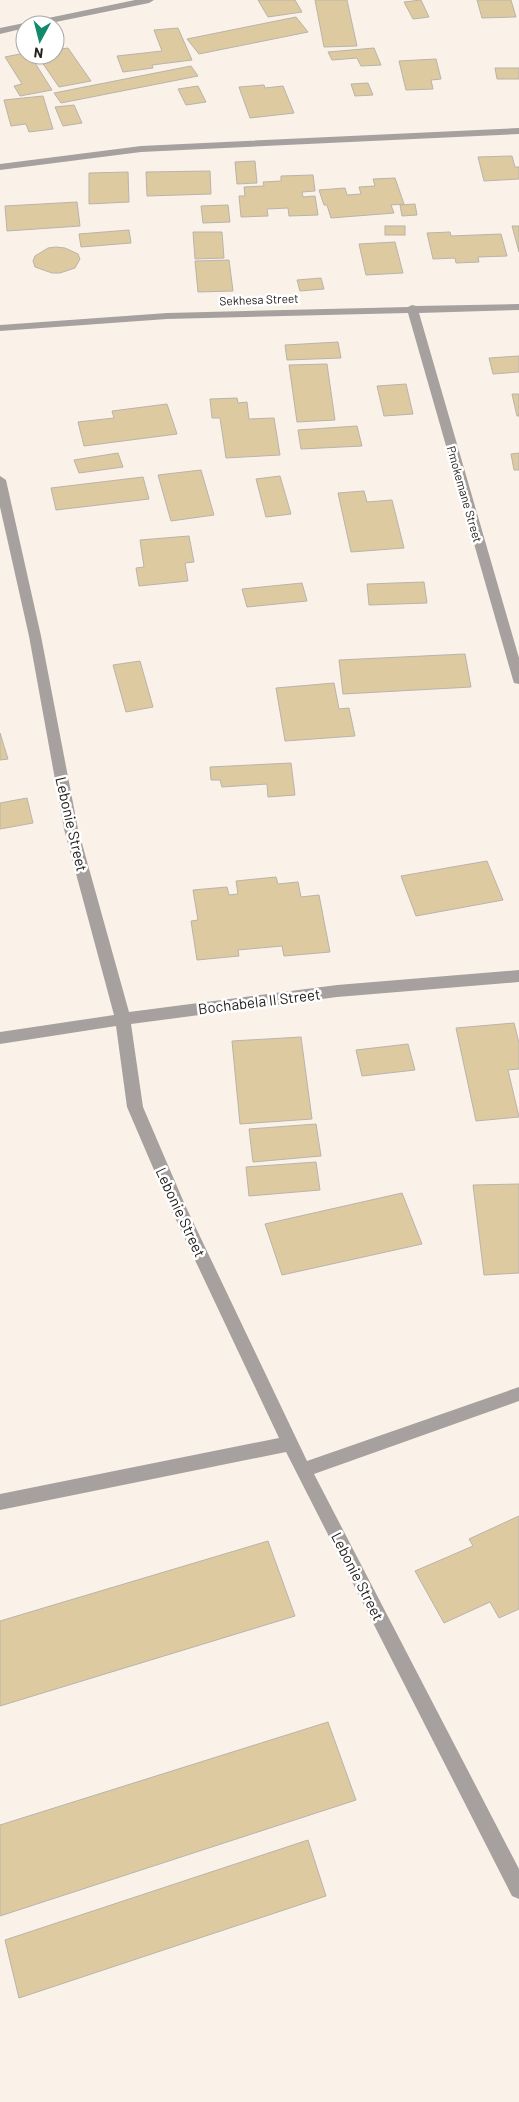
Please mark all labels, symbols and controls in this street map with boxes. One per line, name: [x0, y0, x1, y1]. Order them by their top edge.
north arrow: [15, 15, 65, 65]
text: N: [33, 44, 44, 62]
street label: Sekhesa Street: [219, 291, 299, 307]
street label: Pmokemane Street: [445, 444, 485, 544]
street label: Lebonie Street: [52, 775, 92, 873]
street label: Bochabela II Street: [197, 985, 321, 1017]
street label: Lebonie Street: [152, 1164, 210, 1260]
street label: Lebonie Street: [328, 1529, 388, 1623]

